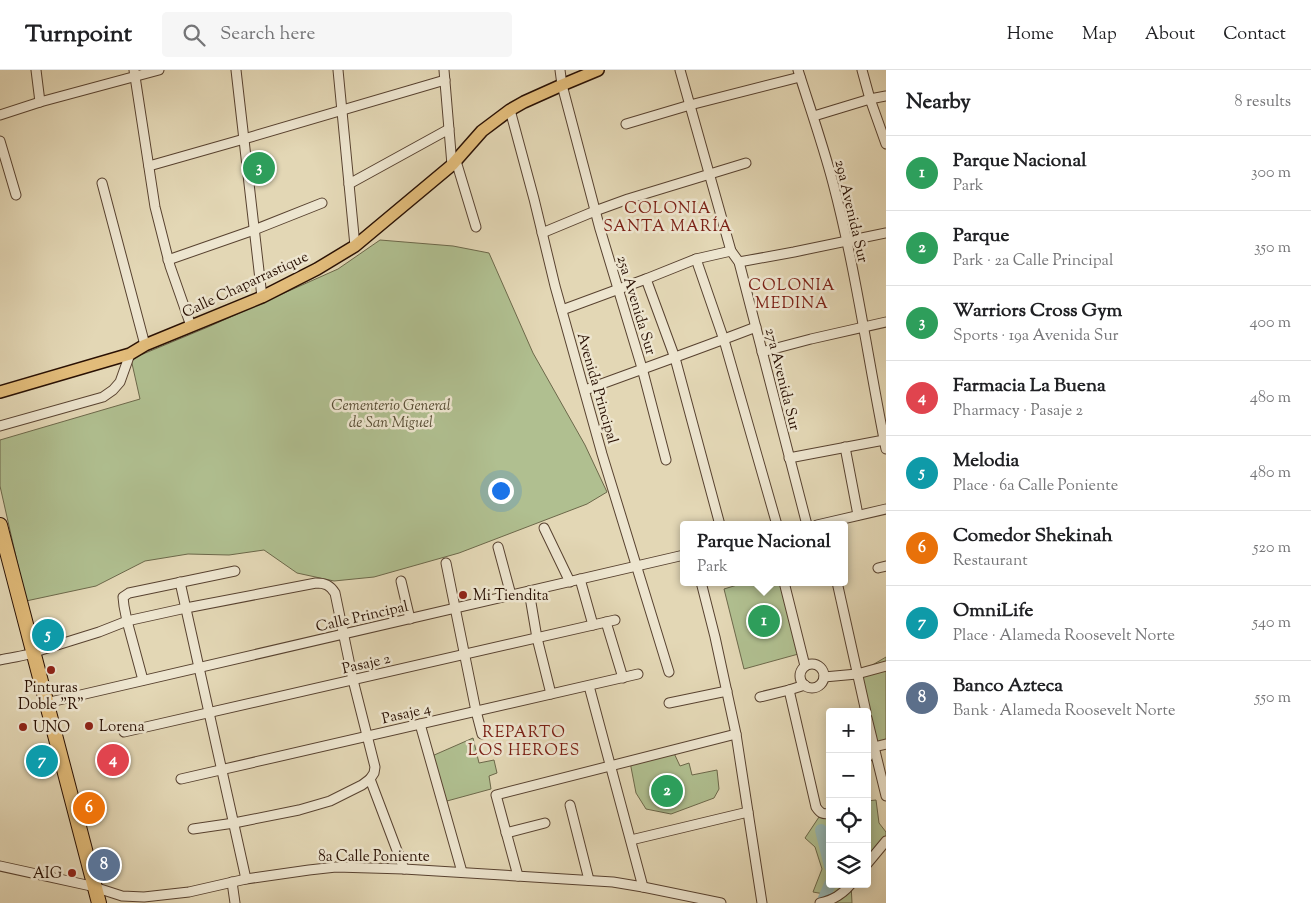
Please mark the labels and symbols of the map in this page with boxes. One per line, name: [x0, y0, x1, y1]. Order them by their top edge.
pin: 3: [243, 149, 275, 187]
street label: 29a Avenida Sur: [828, 158, 873, 265]
district label: COLONIA SANTA MARÍA: [603, 198, 733, 239]
street label: Calle Chaparrastique: [179, 247, 312, 324]
street label: 25a Avenida Sur: [610, 253, 661, 358]
district label: COLONIA MEDINA: [748, 275, 836, 316]
street label: 27a Avenida Sur: [759, 326, 805, 433]
street label: Avenida Principal: [571, 330, 622, 446]
park label: Cementerio General de San Miguel: [331, 396, 451, 434]
your location: [488, 478, 514, 504]
place label: Mi Tiendita: [473, 586, 549, 607]
marker: Mi Tiendita: [457, 589, 469, 601]
street label: Calle Principal: [314, 597, 411, 638]
pin: 1: [748, 602, 780, 640]
pin: 5: [32, 616, 64, 654]
street label: Pasaje 2: [340, 649, 393, 680]
marker: Pinturas Doble "R": [45, 664, 57, 676]
place label: Pinturas Doble "R": [18, 678, 84, 716]
street label: Pasaje 4: [380, 699, 433, 730]
place label: Lorena: [99, 717, 145, 738]
place label: UNO: [33, 718, 70, 739]
marker: Lorena: [83, 720, 95, 732]
marker: UNO: [17, 721, 29, 733]
district label: REPARTO LOS HEROES: [468, 722, 580, 763]
pin: 4: [97, 741, 129, 779]
pin: 7: [26, 742, 58, 780]
pin: 2: [651, 772, 683, 810]
pin: 6: [73, 789, 105, 827]
pin: 8: [88, 846, 120, 884]
street label: 8a Calle Poniente: [318, 847, 430, 868]
place label: AIG: [33, 864, 62, 885]
marker: AIG: [66, 867, 78, 879]

